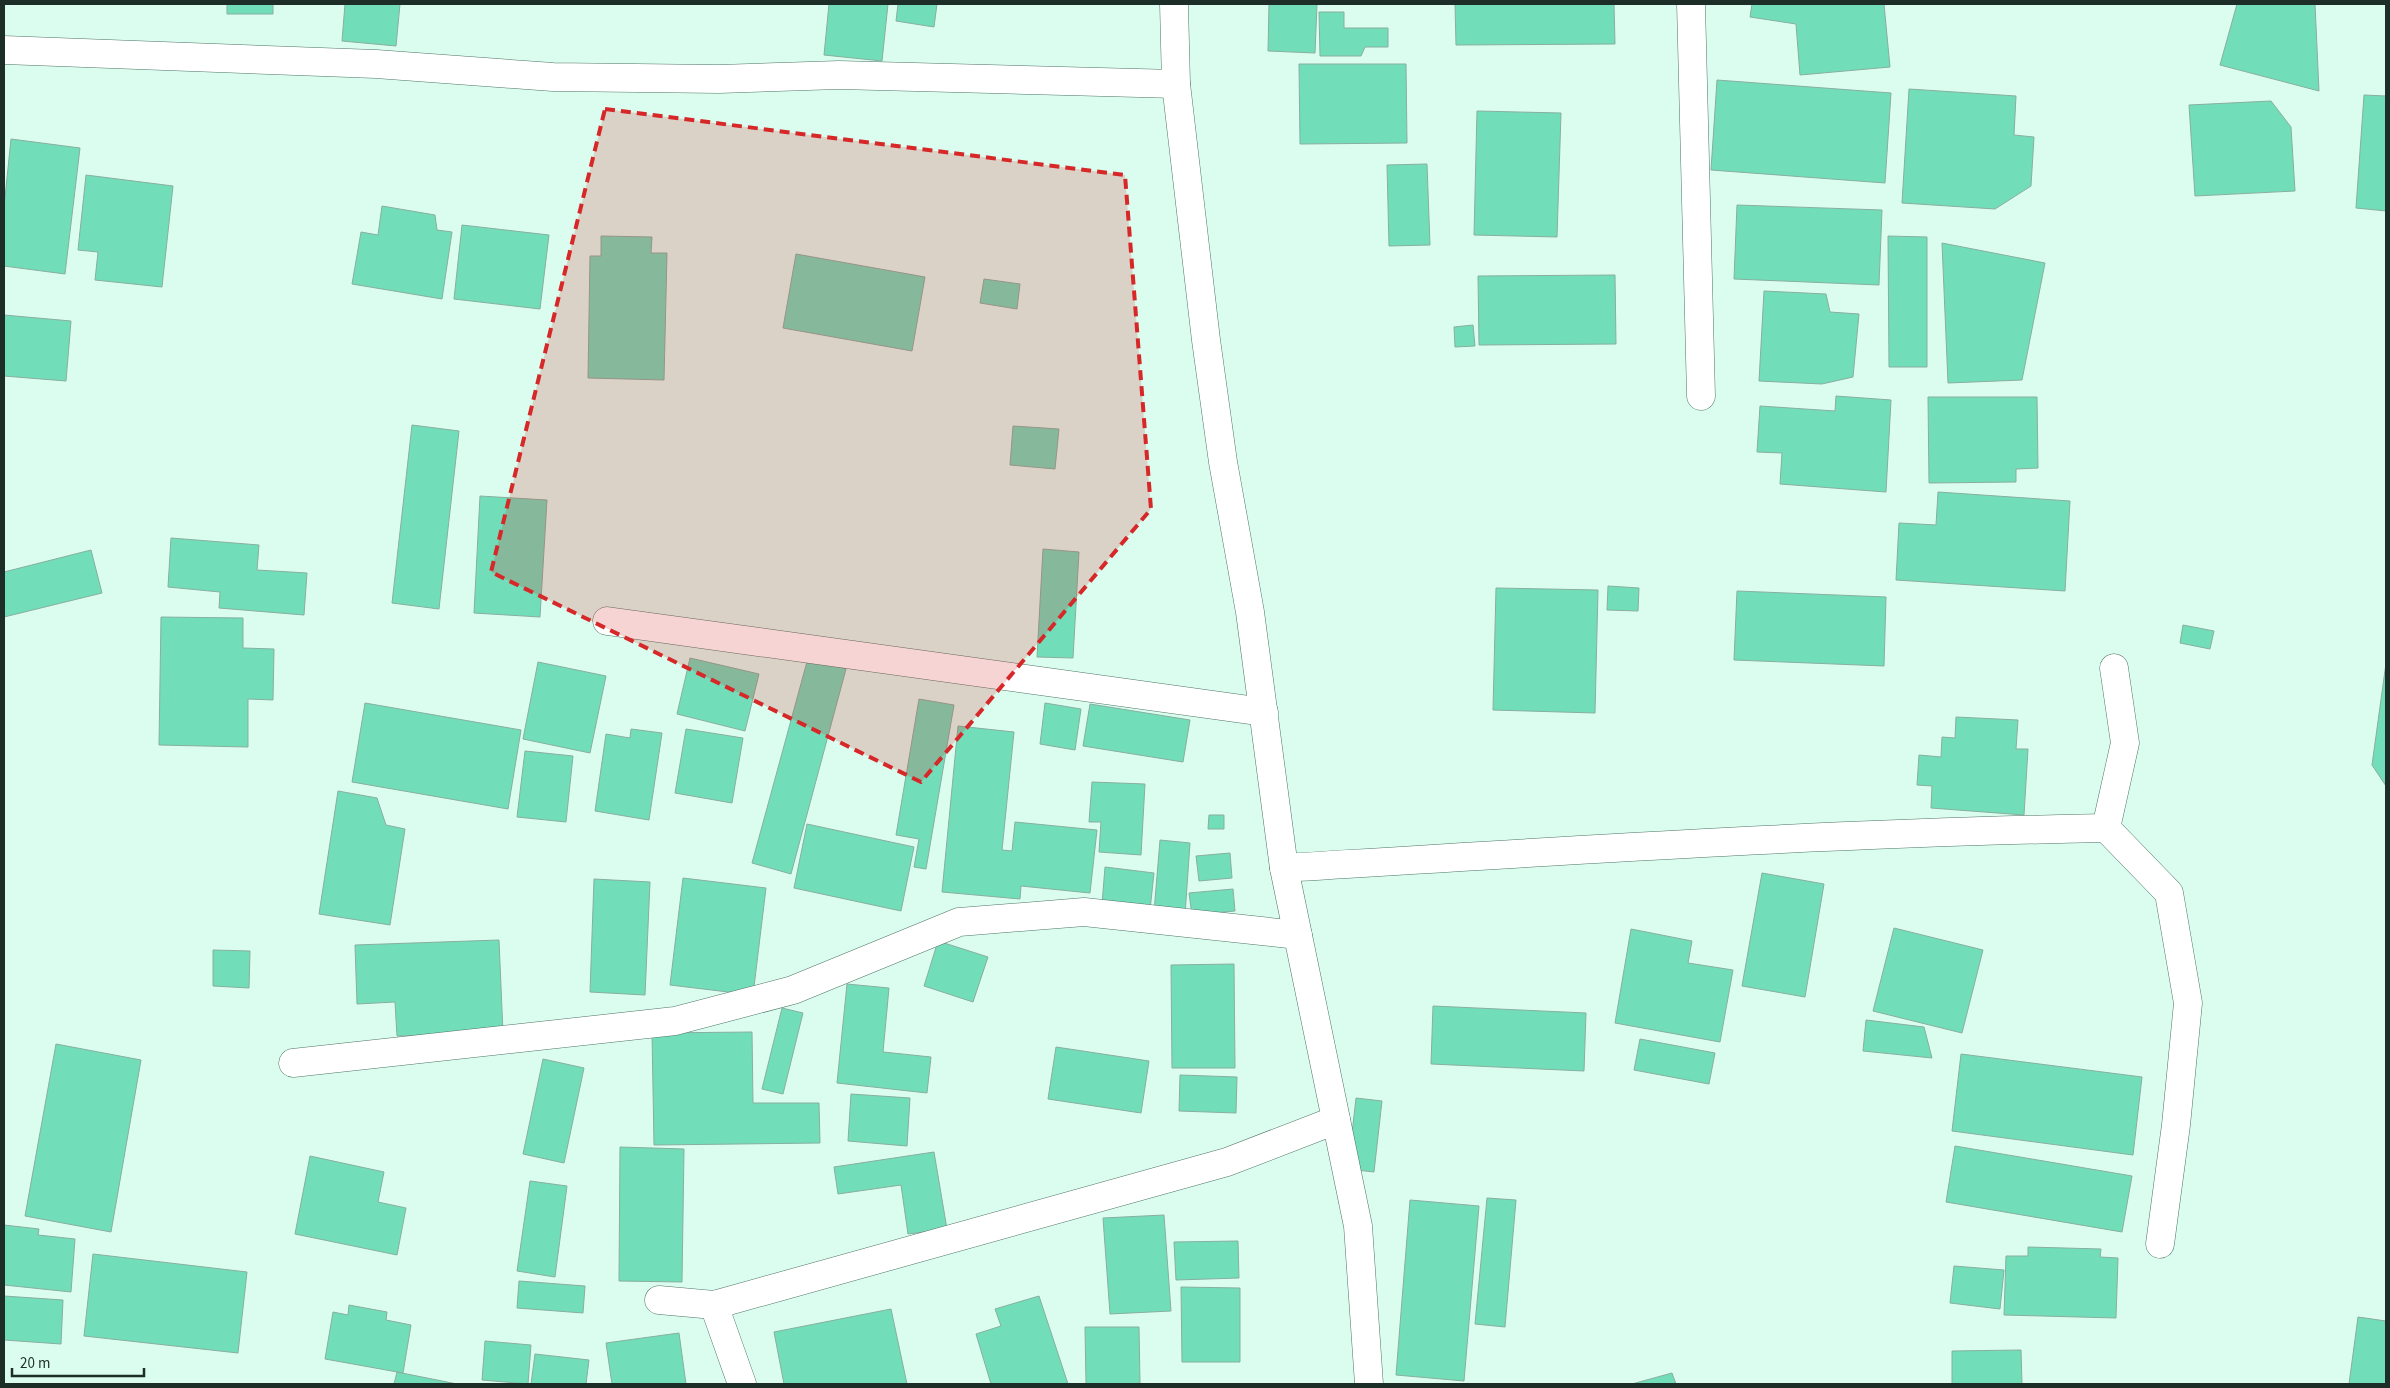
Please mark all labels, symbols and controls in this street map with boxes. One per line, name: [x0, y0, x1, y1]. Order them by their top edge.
scale bar: [12, 1346, 145, 1378]
text: 20 m: [20, 1353, 50, 1374]

